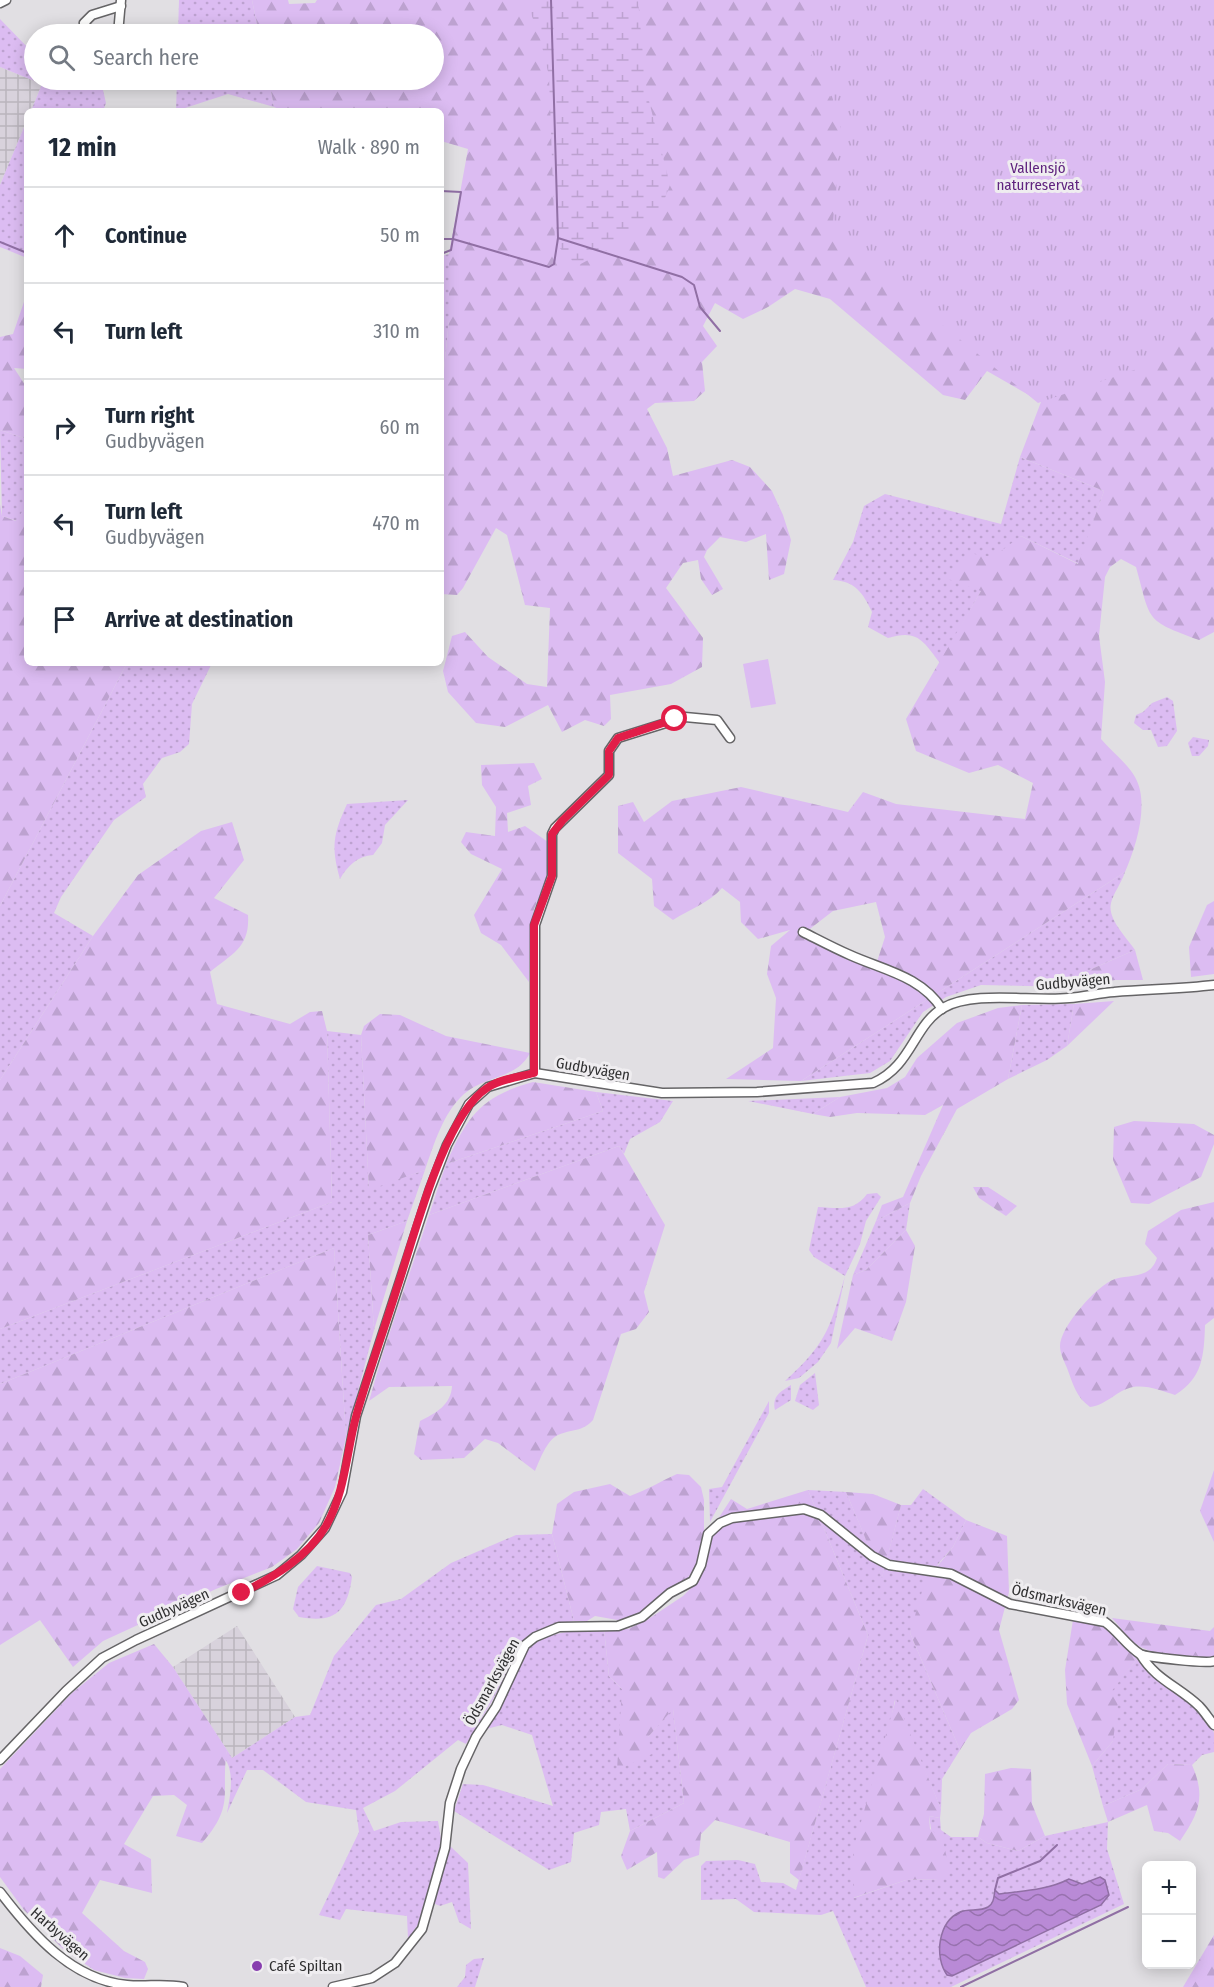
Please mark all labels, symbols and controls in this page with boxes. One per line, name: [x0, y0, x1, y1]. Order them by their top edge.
search box: [24, 24, 444, 90]
icon: search: [45, 41, 78, 74]
text: Search here: [93, 44, 199, 71]
text: 12 min: [48, 132, 117, 163]
text: Walk · 890 m: [318, 135, 420, 159]
park label: Vallensjö naturreservat: [996, 159, 1080, 194]
icon: ahead: [48, 219, 81, 252]
text: Continue: [105, 222, 187, 249]
text: 50 m: [380, 223, 420, 247]
icon: left: [48, 315, 81, 348]
text: Turn left: [105, 318, 183, 345]
text: 310 m: [373, 319, 420, 343]
text: Turn right: [105, 402, 194, 429]
icon: right: [48, 411, 81, 444]
text: 60 m: [380, 415, 420, 439]
text: Gudbyvägen: [105, 429, 205, 453]
text: Turn left: [105, 498, 183, 525]
icon: left: [48, 507, 81, 540]
text: 470 m: [372, 511, 420, 535]
text: Gudbyvägen: [105, 525, 205, 549]
icon: arrive: [48, 603, 81, 636]
text: Arrive at destination: [105, 606, 293, 633]
route start: [661, 705, 687, 731]
street label: Gudbyvägen: [1035, 970, 1111, 994]
street label: Gudbyvägen: [555, 1054, 631, 1084]
route end: [228, 1579, 254, 1605]
street label: Ödsmarksvägen: [1010, 1580, 1108, 1620]
street label: Gudbyvägen: [136, 1585, 212, 1631]
street label: Ödsmarksvägen: [461, 1635, 523, 1729]
map controls: [1142, 1861, 1196, 1969]
button: +: [1142, 1861, 1196, 1915]
street label: Harbyvägen: [27, 1904, 93, 1964]
button: −: [1142, 1915, 1196, 1969]
place label: Café Spiltan: [269, 1957, 342, 1975]
marker: Café Spiltan: [250, 1959, 264, 1973]

